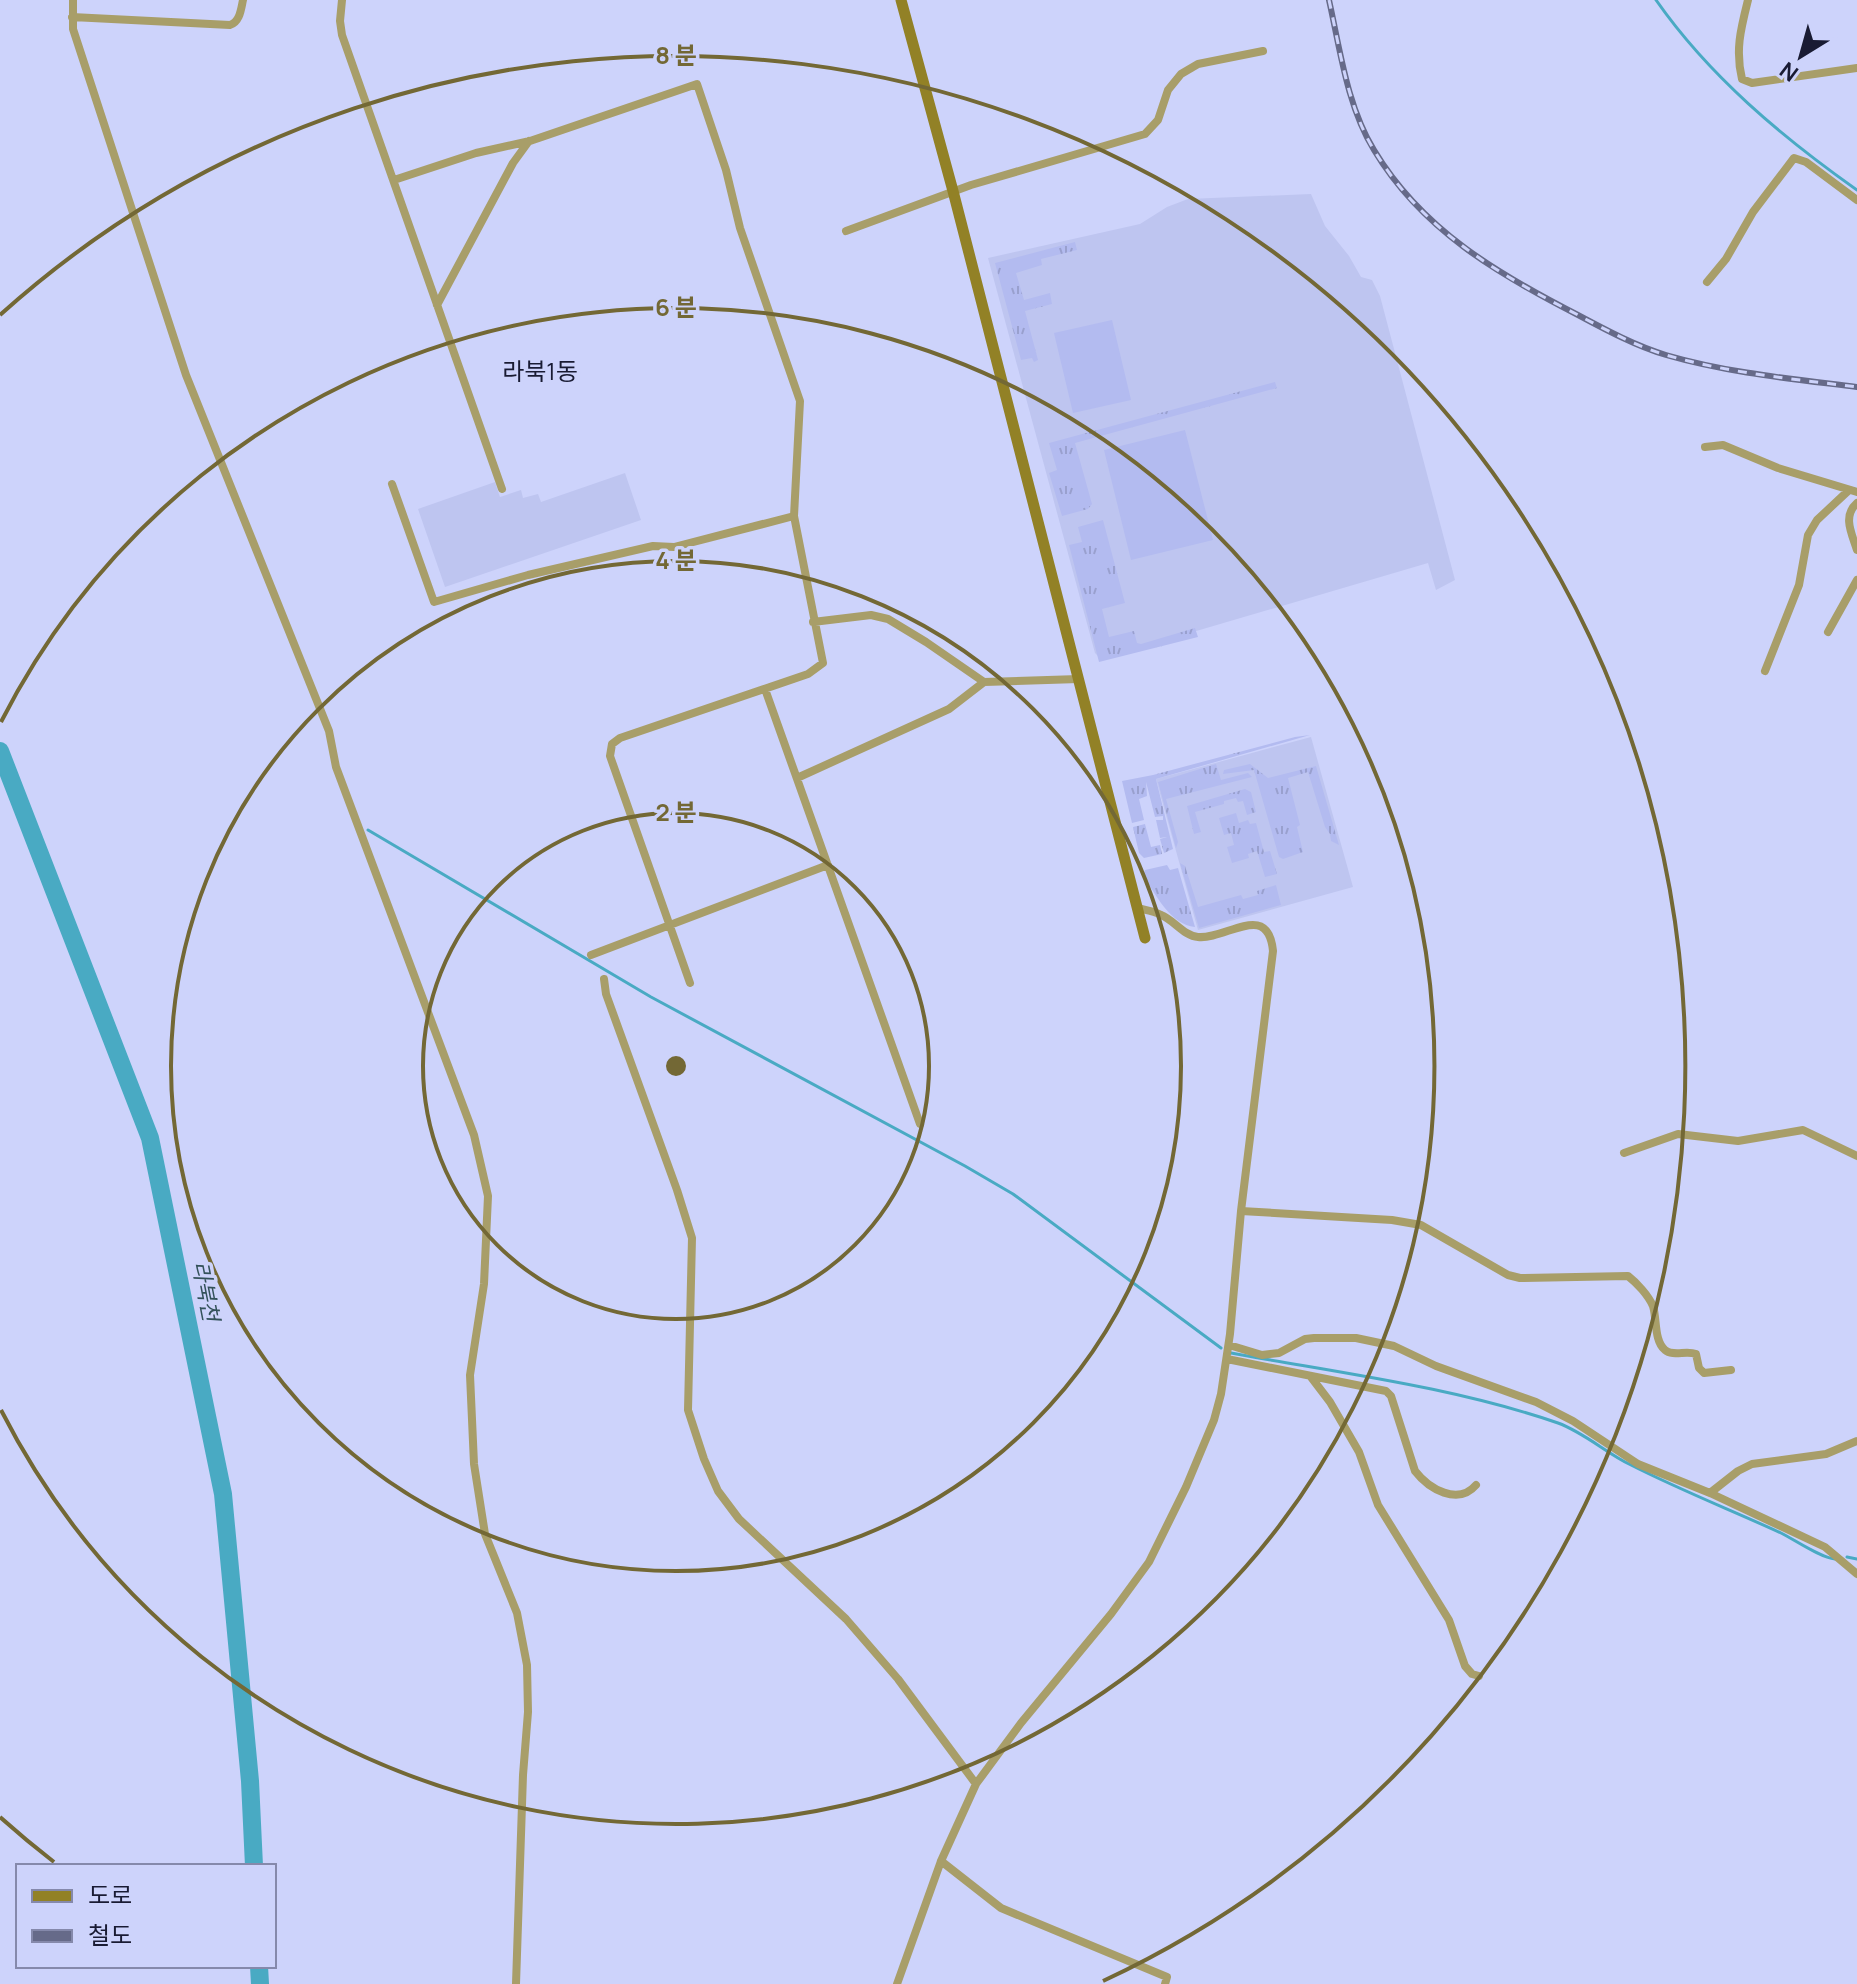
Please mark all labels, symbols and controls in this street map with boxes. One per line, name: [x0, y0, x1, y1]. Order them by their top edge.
north arrow: [1761, 16, 1841, 96]
text: 8 분: [655, 38, 697, 71]
text: N: [1774, 55, 1804, 89]
text: 6 분: [655, 290, 697, 323]
district label: 라북1동: [502, 354, 578, 387]
text: 4 분: [655, 543, 697, 576]
text: 2 분: [655, 795, 697, 828]
centre of rings: [662, 1052, 690, 1080]
water label: 라북천: [185, 1258, 227, 1326]
legend: [16, 1864, 276, 1968]
text: 도로: [88, 1878, 132, 1911]
text: 철도: [88, 1918, 132, 1951]

